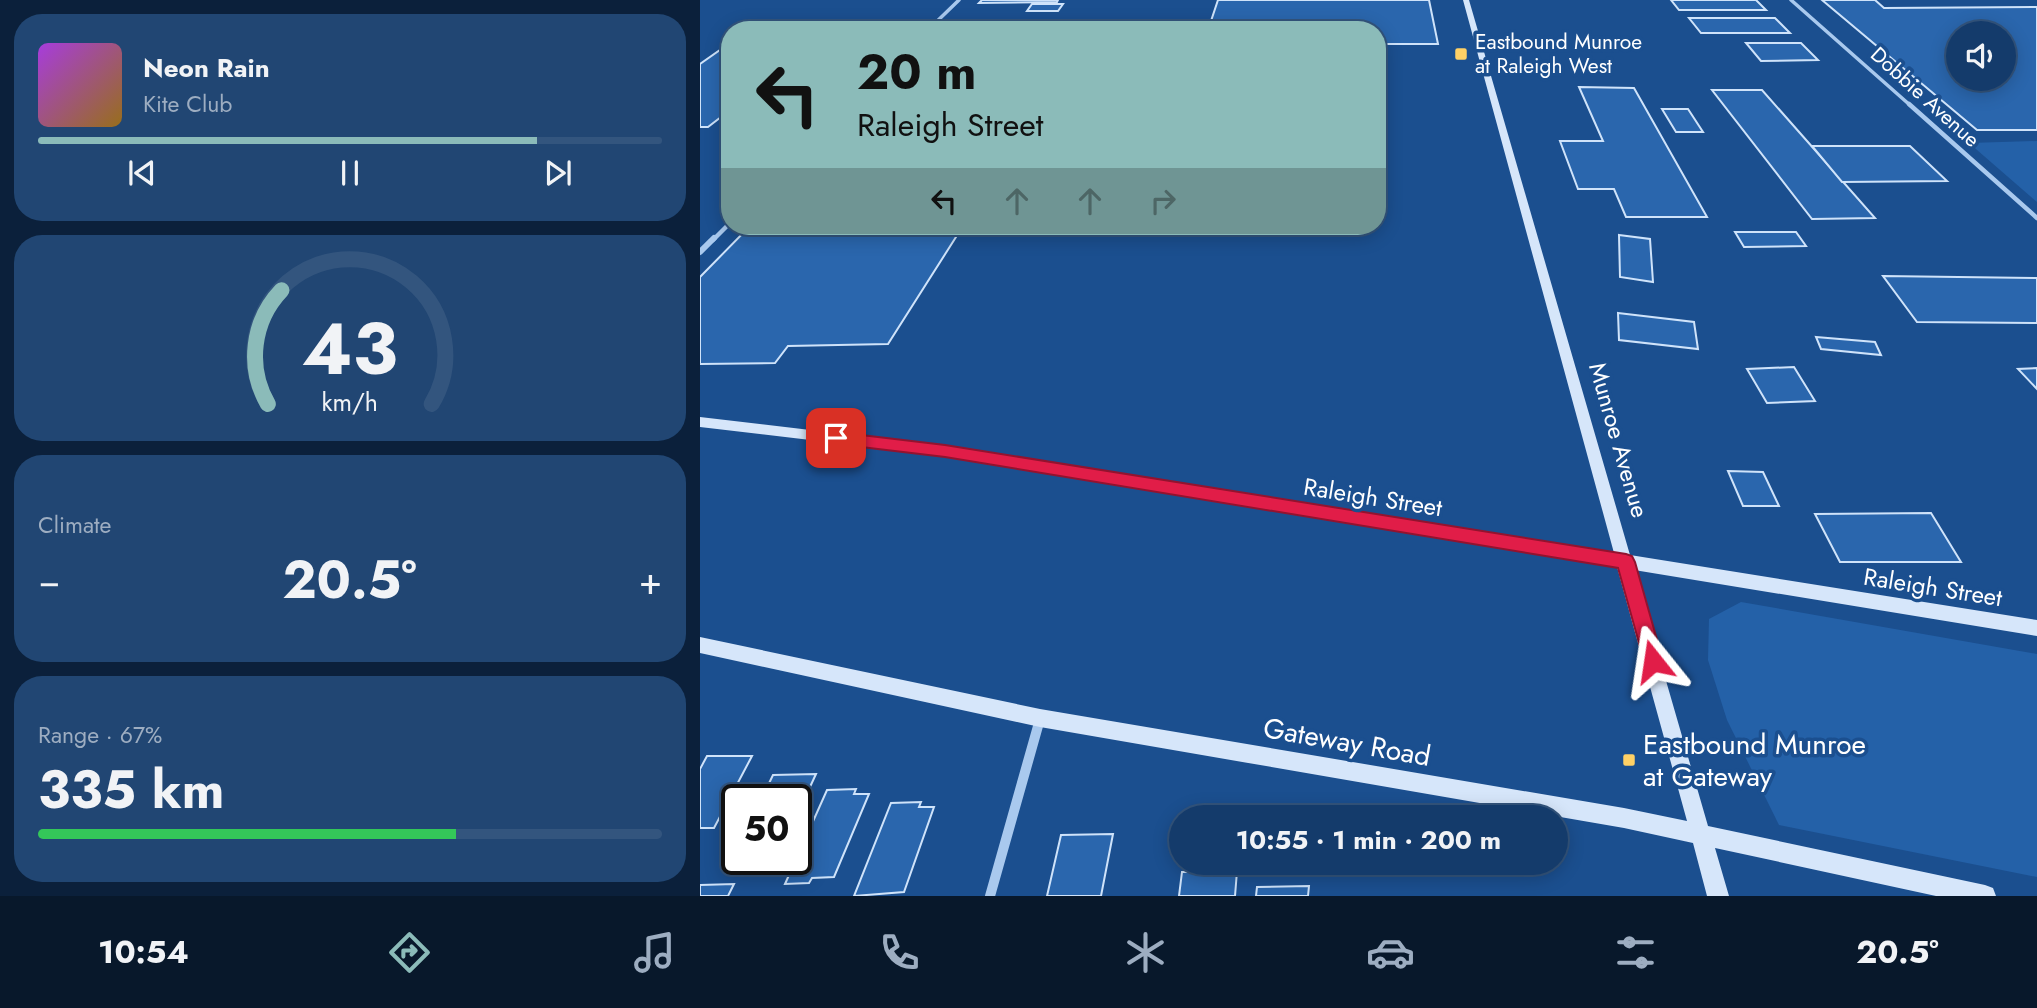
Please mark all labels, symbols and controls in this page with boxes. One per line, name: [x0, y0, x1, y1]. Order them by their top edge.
map controls: [1946, 21, 2016, 91]
button: sound: [1946, 21, 2016, 91]
place label: Eastbound Munroe at Raleigh West: [1475, 27, 1642, 81]
text: 20 m: [857, 37, 976, 107]
street label: Dobbie Avenue: [1864, 40, 1986, 154]
marker: Eastbound Munroe at Raleigh West: [1453, 46, 1469, 62]
text: Neon Rain: [143, 49, 270, 87]
icon: left: [742, 49, 833, 140]
text: Kite Club: [143, 87, 232, 121]
text: Raleigh Street: [857, 102, 1043, 148]
icon: previous: [123, 154, 161, 192]
icon: pause: [331, 154, 369, 192]
icon: next: [539, 154, 577, 192]
icon: left: [925, 182, 963, 220]
icon: ahead: [998, 182, 1036, 220]
icon: ahead: [1071, 182, 1109, 220]
icon: right: [1144, 182, 1182, 220]
text: 43: [302, 296, 398, 401]
street label: Munroe Avenue: [1580, 358, 1658, 522]
text: km/h: [322, 384, 378, 420]
pin: [806, 408, 866, 468]
icon: arrive: [817, 419, 855, 457]
street label: Raleigh Street: [1301, 469, 1445, 525]
text: Climate: [38, 508, 111, 542]
text: 20.5°: [282, 542, 417, 618]
text: −: [38, 553, 60, 608]
text: +: [639, 553, 662, 608]
street label: Raleigh Street: [1861, 559, 2005, 615]
position arrow: [1616, 624, 1690, 698]
street label: Gateway Road: [1260, 707, 1434, 777]
text: Range · 67%: [38, 718, 162, 752]
place label: Eastbound Munroe at Gateway: [1643, 724, 1866, 797]
text: 335 km: [38, 752, 224, 828]
marker: Eastbound Munroe at Gateway: [1621, 752, 1637, 768]
speed limit sign: 50: [721, 784, 812, 875]
text: 10:55 · 1 min · 200 m: [1236, 821, 1501, 859]
icon: directions: [385, 928, 434, 977]
icon: music: [630, 928, 679, 977]
icon: phone: [875, 928, 924, 977]
icon: climate: [1121, 928, 1170, 977]
icon: car: [1366, 928, 1415, 977]
icon: filters: [1611, 928, 1660, 977]
text: 10:54: [98, 929, 189, 975]
text: 20.5°: [1856, 929, 1939, 975]

